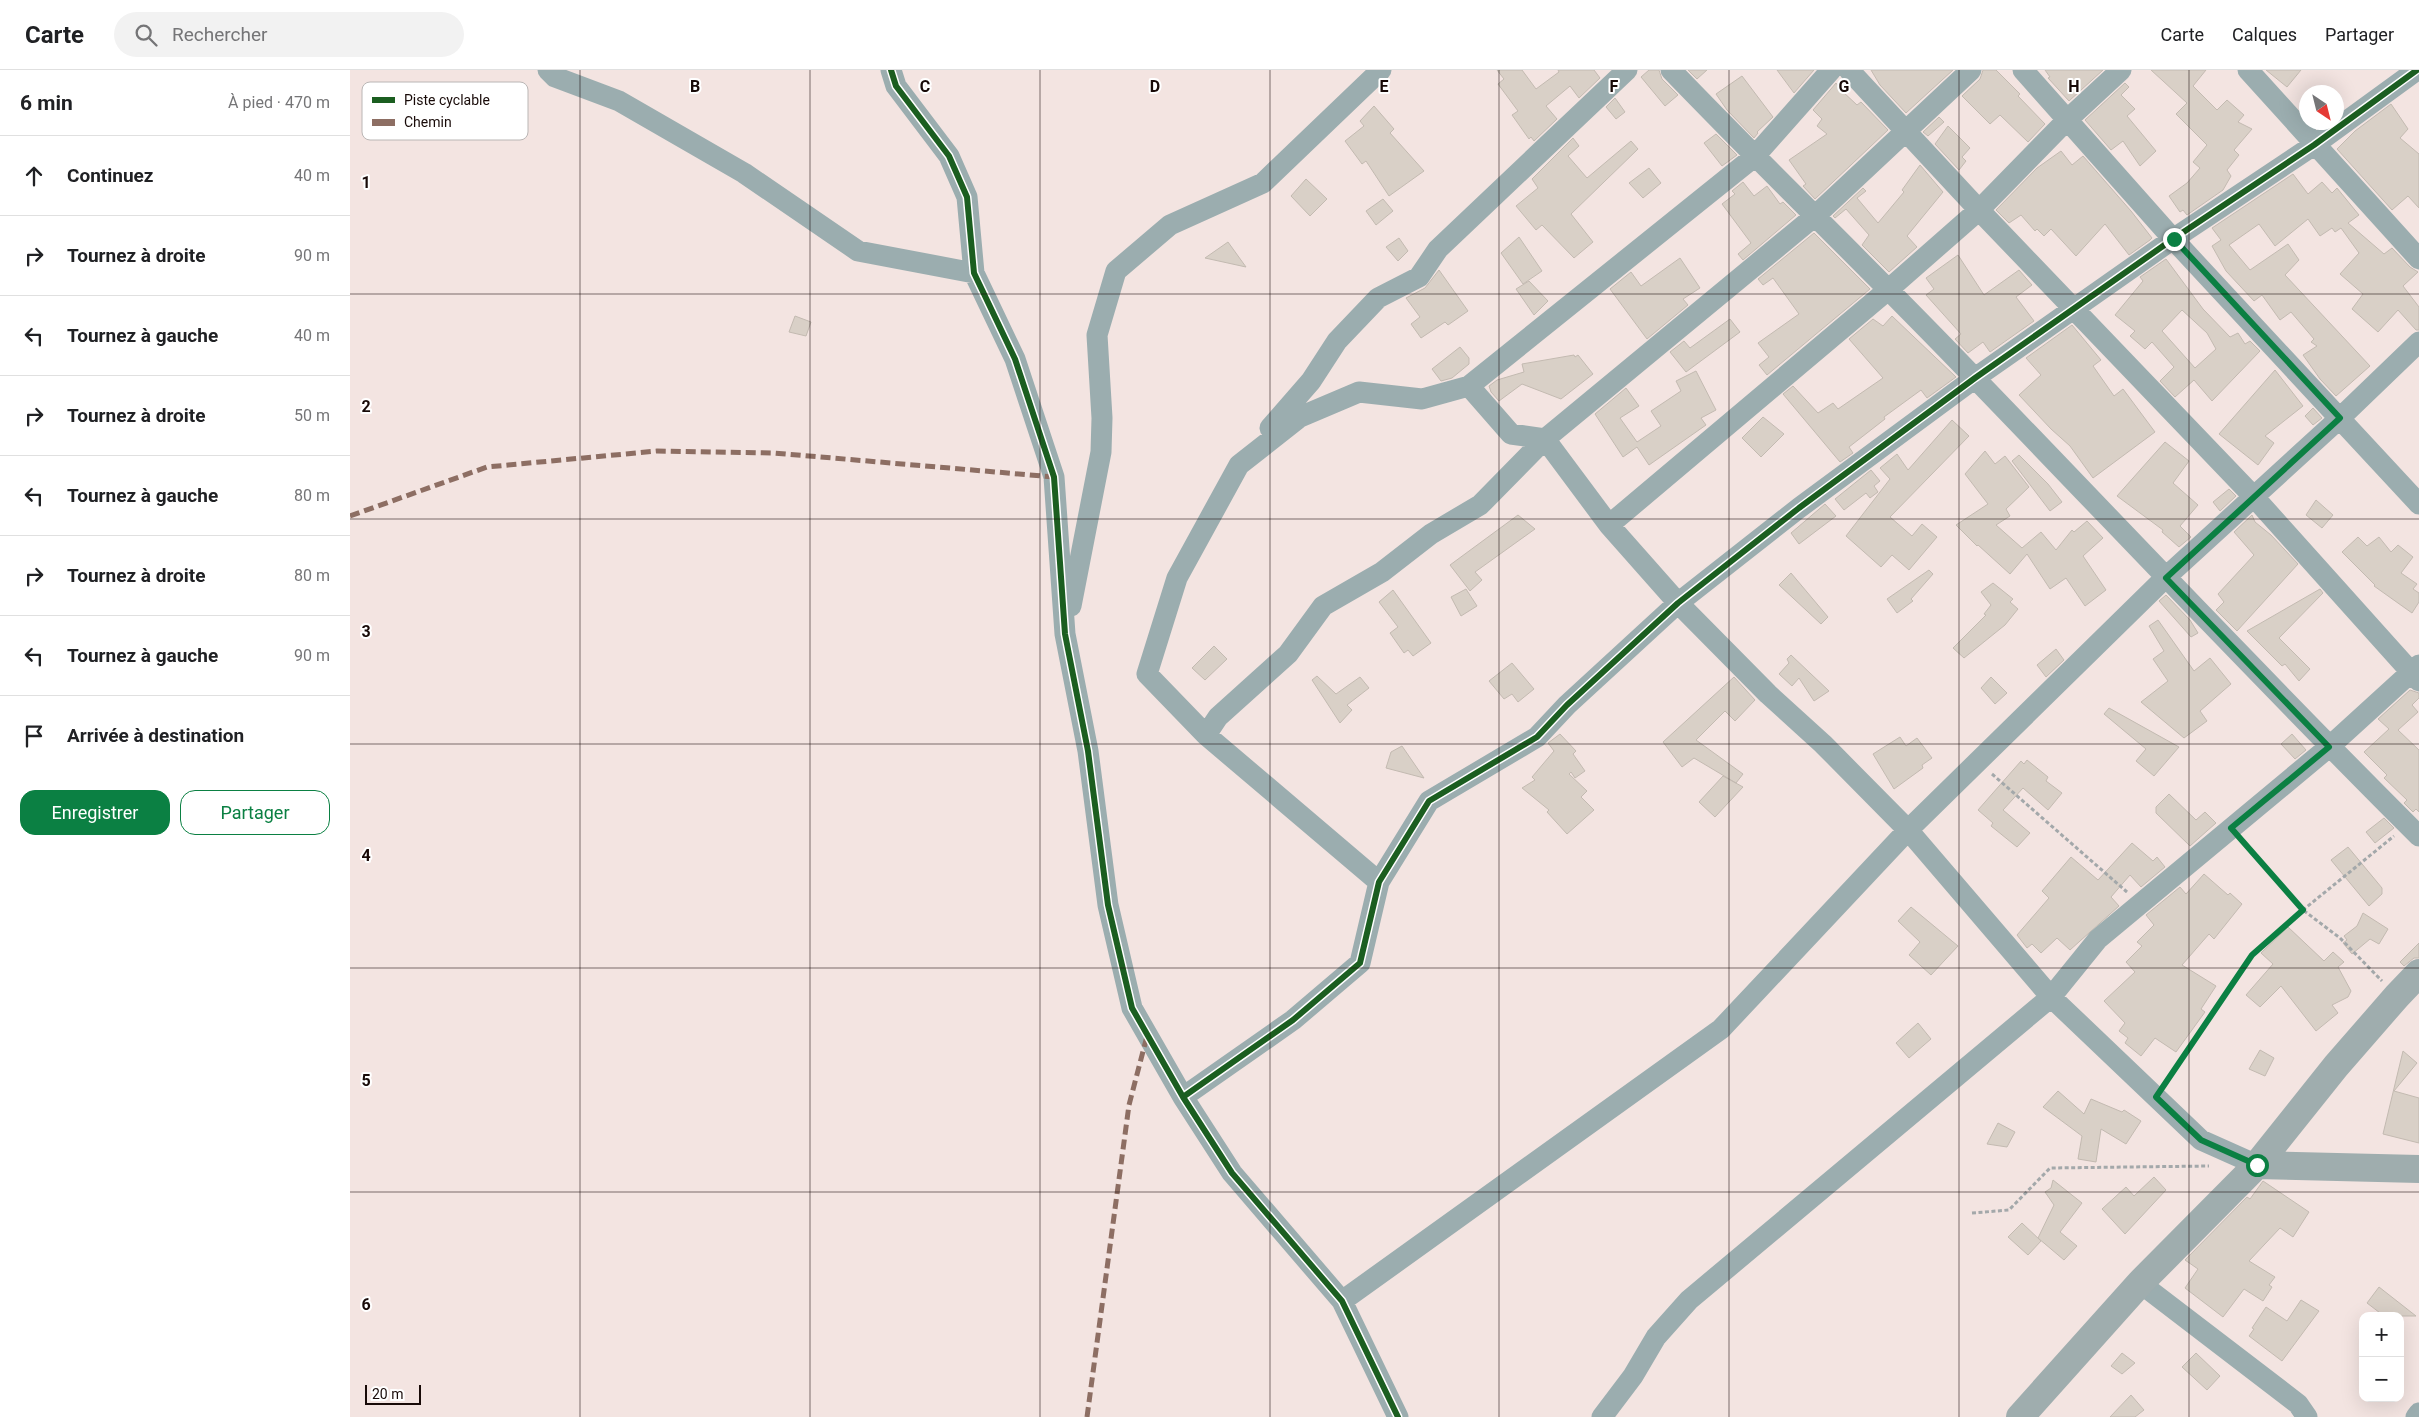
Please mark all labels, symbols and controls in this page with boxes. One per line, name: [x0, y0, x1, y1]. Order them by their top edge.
search box: [114, 12, 464, 57]
text: Carte: [25, 21, 84, 49]
icon: search: [132, 21, 160, 49]
text: Rechercher: [172, 23, 267, 46]
text: Carte: [2161, 24, 2204, 45]
text: Calques: [2232, 24, 2297, 45]
text: Partager: [2325, 24, 2394, 45]
text: B: [690, 77, 700, 96]
text: C: [920, 77, 930, 96]
text: D: [1150, 77, 1160, 96]
text: E: [1380, 77, 1389, 96]
text: F: [1610, 77, 1619, 96]
text: G: [1839, 77, 1850, 96]
text: H: [2068, 77, 2080, 96]
legend: [362, 82, 528, 140]
north arrow: [2299, 85, 2344, 130]
text: 6 min: [20, 91, 73, 115]
text: Piste cyclable: [404, 92, 490, 108]
text: À pied · 470 m: [228, 93, 330, 112]
text: Chemin: [404, 114, 452, 130]
icon: ahead: [20, 162, 48, 190]
text: Continuez: [67, 164, 153, 187]
text: 40 m: [294, 166, 330, 185]
text: 1: [361, 173, 371, 192]
route end: [2163, 228, 2186, 251]
icon: right: [20, 242, 48, 270]
text: Tournez à droite: [67, 244, 206, 267]
text: 90 m: [294, 246, 330, 265]
icon: left: [20, 322, 48, 350]
text: Tournez à gauche: [67, 324, 218, 347]
text: 40 m: [294, 326, 330, 345]
text: 2: [361, 397, 371, 416]
icon: right: [20, 402, 48, 430]
text: Tournez à droite: [67, 404, 206, 427]
text: 50 m: [294, 406, 330, 425]
icon: left: [20, 482, 48, 510]
text: Tournez à gauche: [67, 484, 218, 507]
text: 80 m: [294, 486, 330, 505]
icon: right: [20, 562, 48, 590]
text: Tournez à droite: [67, 564, 206, 587]
text: 80 m: [294, 566, 330, 585]
text: 3: [361, 622, 371, 641]
icon: left: [20, 642, 48, 670]
text: Tournez à gauche: [67, 644, 218, 667]
text: 90 m: [294, 646, 330, 665]
icon: arrive: [20, 722, 48, 750]
text: Arrivée à destination: [67, 724, 244, 747]
button: Enregistrer: [20, 790, 170, 835]
button: Partager: [180, 790, 330, 835]
text: 4: [361, 846, 371, 865]
text: 5: [361, 1071, 371, 1090]
route start: [2246, 1154, 2269, 1177]
text: 6: [361, 1295, 371, 1314]
map controls: [2359, 1312, 2404, 1402]
button: +: [2359, 1312, 2404, 1357]
button: −: [2359, 1357, 2404, 1402]
scale bar: [365, 1382, 421, 1405]
text: 20 m: [372, 1386, 404, 1402]

